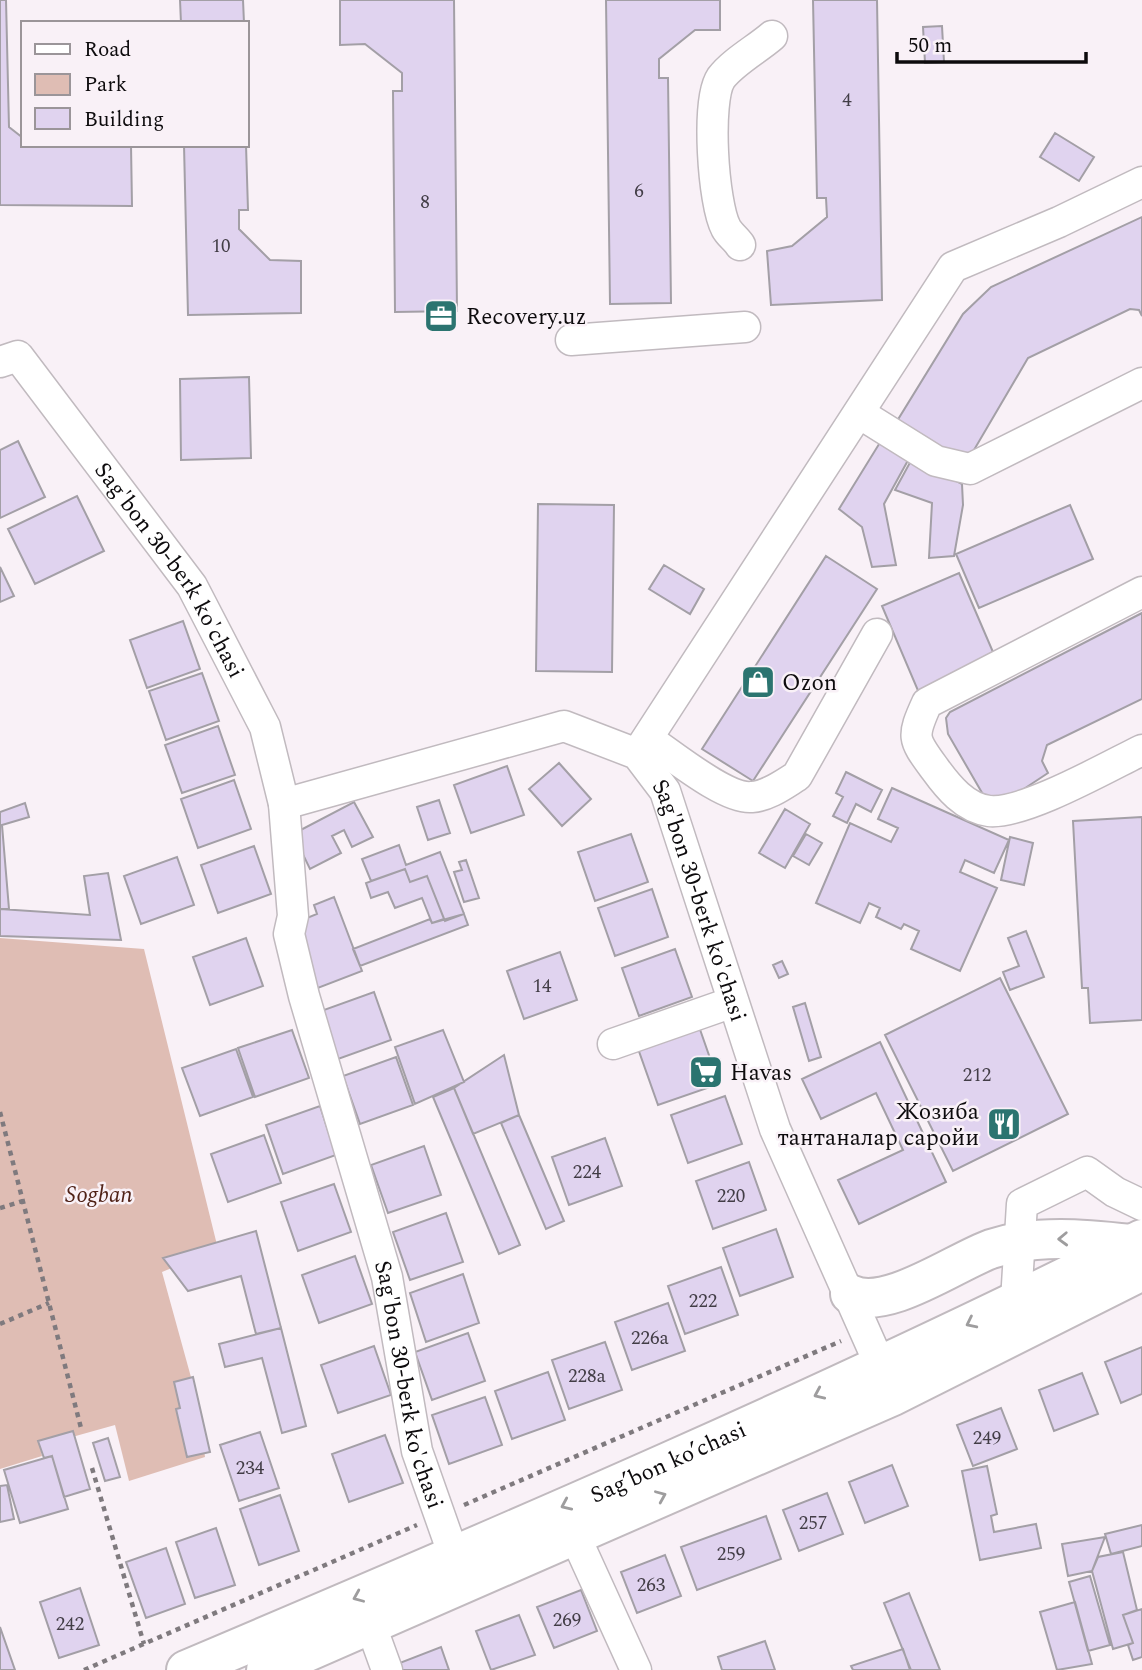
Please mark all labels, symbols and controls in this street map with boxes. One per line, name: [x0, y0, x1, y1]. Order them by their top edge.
legend: [21, 21, 248, 147]
scale bar: [897, 21, 1086, 65]
text: 50 m: [908, 30, 952, 62]
text: Road: [84, 34, 131, 66]
text: Park: [84, 69, 128, 101]
house number: 4: [842, 86, 852, 115]
text: Building: [84, 104, 164, 136]
house number: 6: [634, 177, 644, 206]
house number: 8: [420, 188, 430, 217]
house number: 10: [211, 232, 231, 261]
office icon: Recovery.uz: [422, 297, 460, 335]
place label: Recovery.uz: [466, 300, 586, 335]
street label: Sag'bon 30-berk ko'chasi: [85, 455, 253, 685]
shop icon: Ozon: [739, 663, 777, 701]
place label: Ozon: [782, 666, 837, 701]
street label: Sag'bon 30-berk ko'chasi: [643, 772, 755, 1027]
house number: 14: [532, 972, 552, 1001]
supermarket icon: Havas: [687, 1053, 725, 1091]
place label: Havas: [730, 1056, 792, 1091]
house number: 212: [963, 1061, 991, 1090]
place label: Жозиба тантаналар саройи: [777, 1095, 979, 1156]
restaurant icon: Жозиба тантаналар саройи: [985, 1105, 1023, 1143]
house number: 224: [573, 1158, 602, 1187]
park label: Sogban: [65, 1178, 133, 1213]
house number: 220: [717, 1182, 745, 1211]
one-way arrow: [1058, 1232, 1069, 1247]
street label: Sag'bon 30-berk ko'chasi: [364, 1256, 452, 1514]
house number: 222: [689, 1287, 717, 1316]
one-way arrow: [966, 1315, 978, 1329]
house number: 226a: [631, 1324, 670, 1353]
house number: 228a: [568, 1362, 607, 1391]
one-way arrow: [814, 1386, 826, 1400]
street label: Sag’bon ko’chasi: [585, 1413, 752, 1513]
house number: 249: [973, 1424, 1001, 1453]
house number: 234: [236, 1454, 265, 1483]
one-way arrow: [654, 1490, 667, 1504]
one-way arrow: [561, 1497, 573, 1511]
house number: 257: [799, 1509, 827, 1538]
house number: 259: [717, 1540, 745, 1569]
house number: 263: [637, 1571, 666, 1600]
one-way arrow: [352, 1589, 365, 1603]
house number: 269: [553, 1606, 581, 1635]
house number: 242: [56, 1610, 84, 1639]

